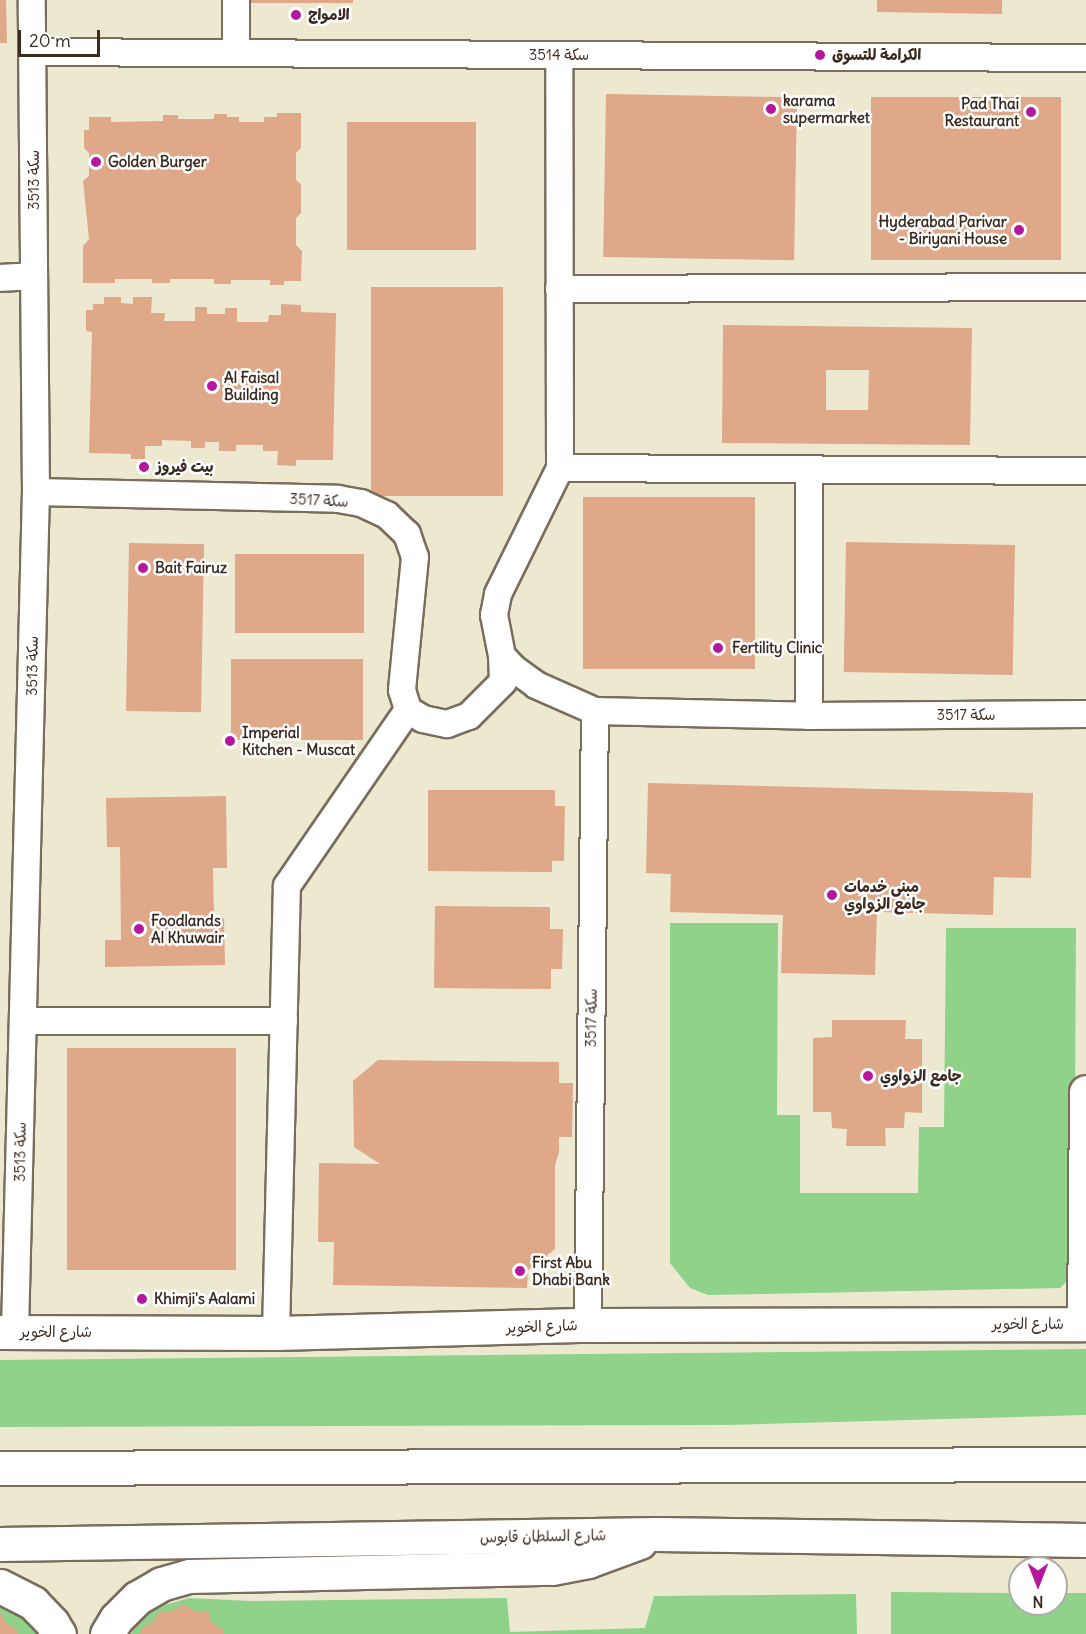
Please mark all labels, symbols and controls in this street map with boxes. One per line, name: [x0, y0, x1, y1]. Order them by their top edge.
place label: الامواج: [308, 6, 350, 24]
marker: الامواج: [289, 8, 303, 22]
scale bar: [21, 18, 104, 56]
text: 20 m: [29, 29, 71, 52]
street label: سكة 3514: [529, 46, 589, 64]
place label: الكرامة للتسوق: [832, 46, 921, 64]
marker: الكرامة للتسوق: [813, 48, 827, 62]
place label: karama supermarket: [783, 91, 870, 126]
place label: Pad Thai Restaurant: [944, 94, 1019, 129]
marker: karama supermarket: [764, 102, 778, 116]
marker: Pad Thai Restaurant: [1024, 105, 1038, 119]
street label: سكة 3513: [25, 150, 43, 210]
place label: Golden Burger: [108, 153, 207, 171]
marker: Golden Burger: [89, 155, 103, 169]
place label: Hyderabad Parivar - Biriyani House: [879, 212, 1007, 247]
marker: Hyderabad Parivar - Biriyani House: [1012, 223, 1026, 237]
place label: Al Faisal Building: [224, 368, 279, 403]
marker: Al Faisal Building: [205, 379, 219, 393]
place label: بيت فيروز: [156, 458, 214, 476]
marker: بيت فيروز: [137, 460, 151, 474]
street label: سكة 3517: [289, 489, 349, 511]
place label: Bait Fairuz: [155, 559, 227, 577]
marker: Bait Fairuz: [136, 561, 150, 575]
street label: سكة 3513: [22, 636, 42, 696]
marker: Fertility Clinic: [709, 639, 727, 657]
place label: Fertility Clinic: [732, 639, 822, 657]
street label: سكة 3517: [936, 706, 996, 724]
place label: Imperial Kitchen - Muscat: [242, 723, 355, 758]
marker: Imperial Kitchen - Muscat: [223, 734, 237, 748]
place label: مبنى خدمات جامع الزواوي: [844, 877, 926, 912]
marker: مبنى خدمات جامع الزواوي: [825, 888, 839, 902]
place label: Foodlands Al Khuwair: [151, 911, 224, 946]
marker: Foodlands Al Khuwair: [132, 922, 146, 936]
street label: سكة 3517: [581, 988, 601, 1048]
place label: جامع الزواوي: [880, 1067, 962, 1085]
marker: جامع الزواوي: [861, 1069, 875, 1083]
street label: سكة 3513: [10, 1122, 30, 1182]
place label: First Abu Dhabi Bank: [532, 1253, 610, 1288]
marker: First Abu Dhabi Bank: [513, 1264, 527, 1278]
place label: Khimji's Aalami: [154, 1290, 255, 1308]
marker: Khimji's Aalami: [135, 1292, 149, 1306]
street label: شارع الخوير: [992, 1315, 1064, 1333]
street label: شارع الخوير: [506, 1316, 578, 1336]
street label: شارع الخوير: [20, 1323, 92, 1341]
street label: شارع السلطان قابوس: [480, 1526, 606, 1546]
north arrow: [1008, 1556, 1068, 1616]
text: N: [1032, 1592, 1044, 1612]

